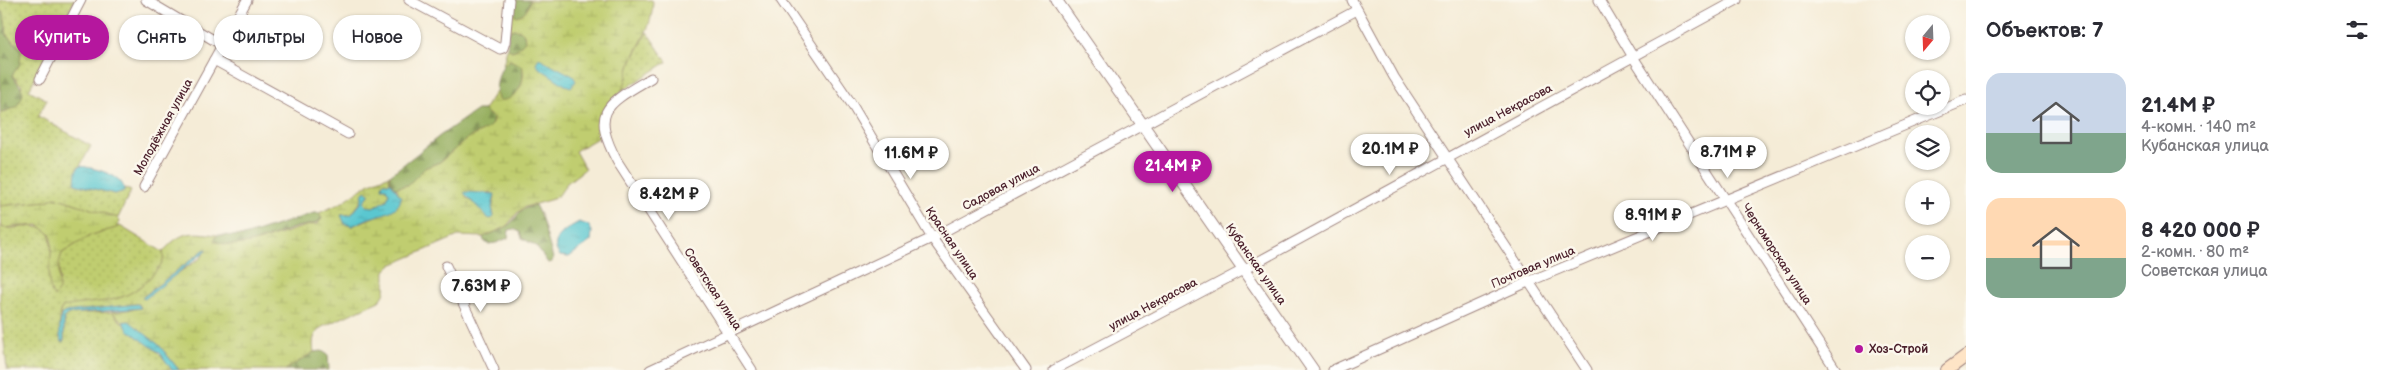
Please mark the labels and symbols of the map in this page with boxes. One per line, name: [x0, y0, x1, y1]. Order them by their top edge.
north arrow: [1905, 15, 1950, 60]
street label: Молодёжная улица: [131, 76, 196, 178]
street label: улица Некрасова: [1462, 81, 1555, 140]
pin: 20.1M ₽: [1344, 134, 1436, 176]
pin: 8.71M ₽: [1682, 136, 1774, 179]
pin: 11.6M ₽: [865, 138, 957, 180]
pin: 21.4M ₽: [1127, 150, 1219, 193]
street label: Садовая улица: [960, 161, 1042, 214]
pin: 8.42M ₽: [623, 178, 715, 221]
pin: 8.91M ₽: [1607, 200, 1699, 242]
street label: Черноморская улица: [1738, 201, 1815, 308]
street label: Красная улица: [922, 204, 981, 282]
street label: Кубанская улица: [1222, 221, 1289, 308]
street label: Почтовая улица: [1489, 243, 1577, 292]
street label: Советская улица: [680, 245, 745, 333]
pin: 7.63M ₽: [435, 270, 527, 313]
street label: улица Некрасова: [1107, 275, 1200, 334]
place label: Хоз-Строй: [1868, 342, 1928, 357]
marker: Хоз-Строй: [1853, 343, 1865, 355]

